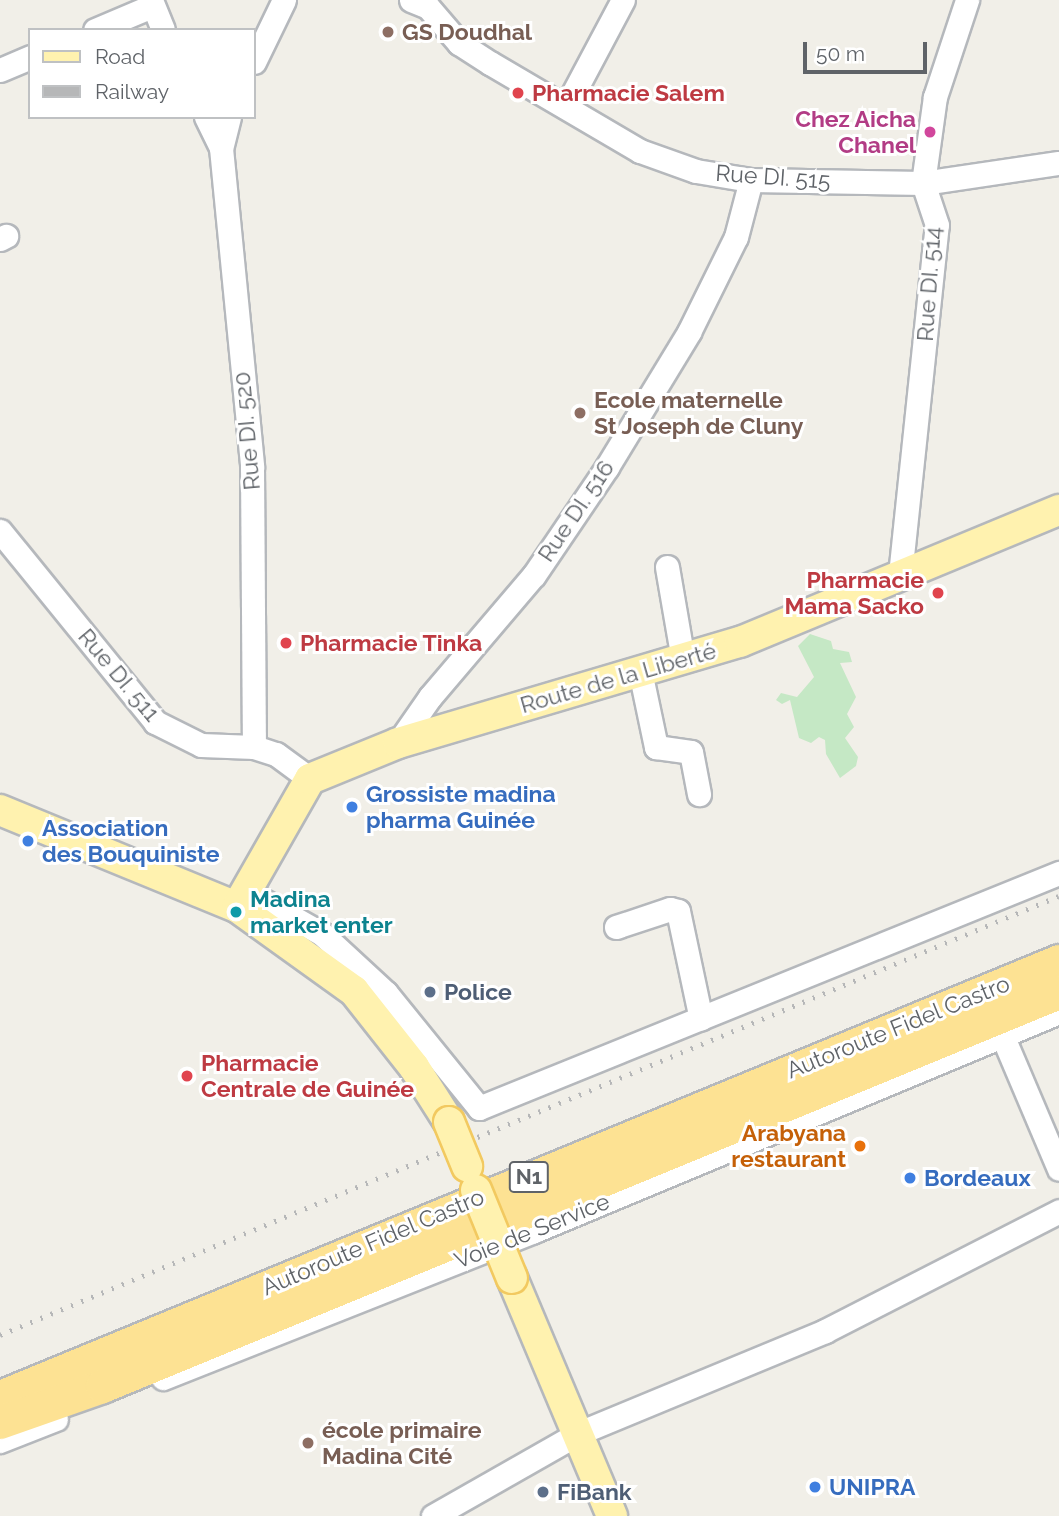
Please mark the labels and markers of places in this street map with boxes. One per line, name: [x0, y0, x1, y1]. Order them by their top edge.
place label: GS Doudhal: [402, 18, 532, 46]
marker: GS Doudhal: [380, 24, 396, 40]
place label: Pharmacie Salem: [532, 79, 725, 107]
marker: Pharmacie Salem: [510, 85, 526, 101]
place label: Chez Aicha Chanel: [794, 105, 916, 159]
marker: Chez Aicha Chanel: [922, 124, 938, 140]
place label: Ecole maternelle St Joseph de Cluny: [594, 386, 804, 440]
marker: Ecole maternelle St Joseph de Cluny: [572, 405, 588, 421]
place label: Pharmacie Mama Sacko: [785, 566, 924, 620]
marker: Pharmacie Mama Sacko: [930, 585, 946, 601]
place label: Pharmacie Tinka: [300, 629, 483, 657]
marker: Pharmacie Tinka: [278, 635, 294, 651]
place label: Grossiste madina pharma Guinée: [366, 780, 556, 834]
marker: Grossiste madina pharma Guinée: [344, 799, 360, 815]
place label: Association des Bouquiniste: [42, 814, 219, 868]
marker: Association des Bouquiniste: [20, 833, 36, 849]
place label: Madina market enter: [250, 885, 393, 939]
marker: Madina market enter: [228, 904, 244, 920]
place label: Police: [444, 978, 512, 1006]
marker: Police: [422, 984, 438, 1000]
place label: Pharmacie Centrale de Guinée: [201, 1049, 414, 1103]
marker: Pharmacie Centrale de Guinée: [179, 1068, 195, 1084]
place label: Arabyana restaurant: [731, 1119, 846, 1173]
marker: Arabyana restaurant: [852, 1138, 868, 1154]
place label: Bordeaux: [924, 1164, 1031, 1192]
marker: Bordeaux: [902, 1170, 918, 1186]
place label: école primaire Madina Cité: [322, 1416, 482, 1470]
marker: école primaire Madina Cité: [300, 1435, 316, 1451]
place label: UNIPRA: [829, 1473, 915, 1501]
place label: FiBank: [557, 1478, 632, 1506]
marker: UNIPRA: [807, 1479, 823, 1495]
marker: FiBank: [535, 1484, 551, 1500]

